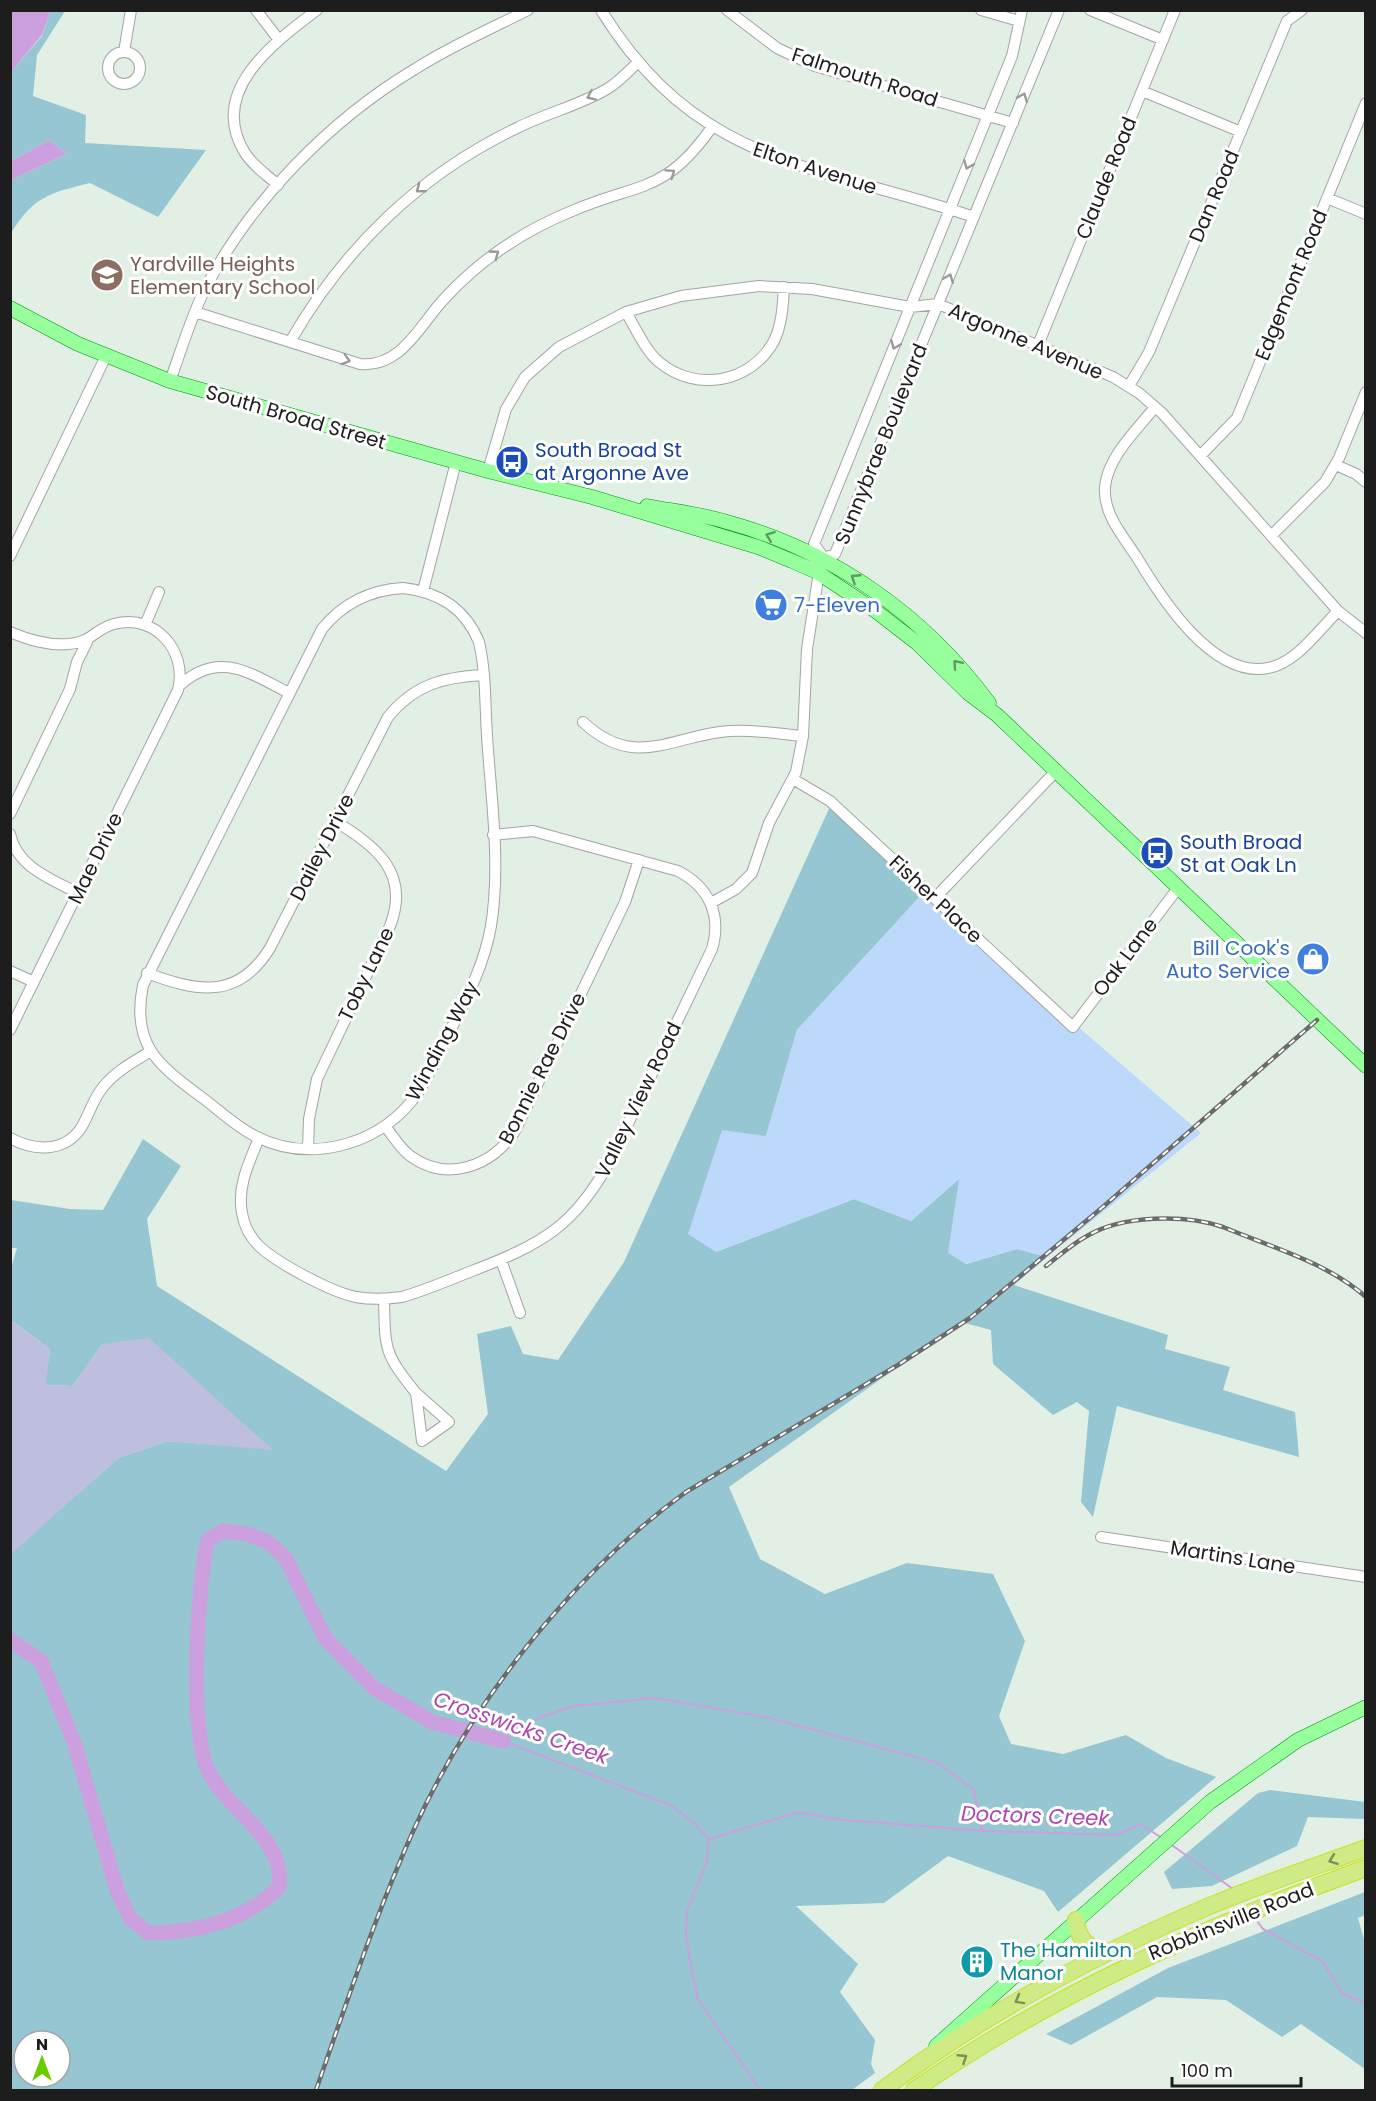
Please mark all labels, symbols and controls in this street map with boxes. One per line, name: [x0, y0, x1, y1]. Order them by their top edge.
street label: Falmouth Road: [788, 40, 942, 114]
one-way arrow: [586, 89, 597, 101]
one-way arrow: [1016, 93, 1028, 104]
street label: Claude Road: [1069, 113, 1143, 243]
street label: Elton Avenue: [750, 135, 880, 201]
street label: Dan Road: [1182, 146, 1246, 246]
one-way arrow: [963, 158, 975, 169]
one-way arrow: [664, 169, 675, 180]
one-way arrow: [416, 181, 427, 192]
street label: Edgemont Road: [1248, 205, 1334, 365]
place label: Yardville Heights Elementary School: [130, 250, 315, 301]
one-way arrow: [489, 250, 500, 261]
school or university icon: Yardville Heights Elementary School: [89, 257, 125, 293]
one-way arrow: [942, 273, 954, 284]
street label: Argonne Avenue: [944, 296, 1108, 386]
street label: Sunnybrae Boulevard: [828, 339, 934, 549]
one-way arrow: [890, 339, 902, 350]
one-way arrow: [340, 353, 351, 365]
street label: South Broad Street: [203, 378, 389, 456]
place label: South Broad St at Argonne Ave: [535, 436, 689, 487]
bus stop icon: South Broad St at Argonne Ave: [494, 444, 530, 480]
one-way arrow: [765, 530, 776, 543]
one-way arrow: [850, 574, 861, 585]
supermarket icon: 7-Eleven: [753, 587, 789, 623]
place label: 7-Eleven: [794, 591, 880, 619]
one-way arrow: [953, 660, 964, 671]
street label: Dailey Drive: [283, 789, 361, 905]
street label: Mae Drive: [61, 808, 129, 908]
place label: South Broad St at Oak Ln: [1180, 828, 1302, 879]
bus stop icon: South Broad St at Oak Ln: [1139, 835, 1175, 871]
street label: Fisher Place: [883, 849, 989, 949]
street label: Oak Lane: [1086, 912, 1164, 1002]
street label: Toby Lane: [331, 922, 401, 1026]
place label: Bill Cook's Auto Service: [1166, 934, 1290, 985]
shop icon: Bill Cook's Auto Service: [1295, 941, 1331, 977]
street label: Winding Way: [399, 976, 485, 1106]
street label: Bonnie Rae Drive: [492, 987, 592, 1149]
street label: Valley View Road: [588, 1017, 688, 1183]
street label: Martins Lane: [1168, 1533, 1298, 1581]
water label: Crosswicks Creek: [430, 1684, 614, 1771]
water label: Doctors Creek: [961, 1798, 1111, 1833]
one-way arrow: [1328, 1852, 1339, 1865]
street label: Robbinsville Road: [1144, 1875, 1318, 1967]
place label: The Hamilton Manor: [1000, 1936, 1132, 1987]
building icon: The Hamilton Manor: [959, 1944, 995, 1980]
one-way arrow: [1015, 1993, 1025, 2004]
north arrow: [12, 2029, 72, 2089]
text: N: [36, 2033, 48, 2056]
scale bar: [1172, 2050, 1301, 2088]
one-way arrow: [957, 2053, 967, 2065]
text: 100 m: [1181, 2058, 1233, 2083]

